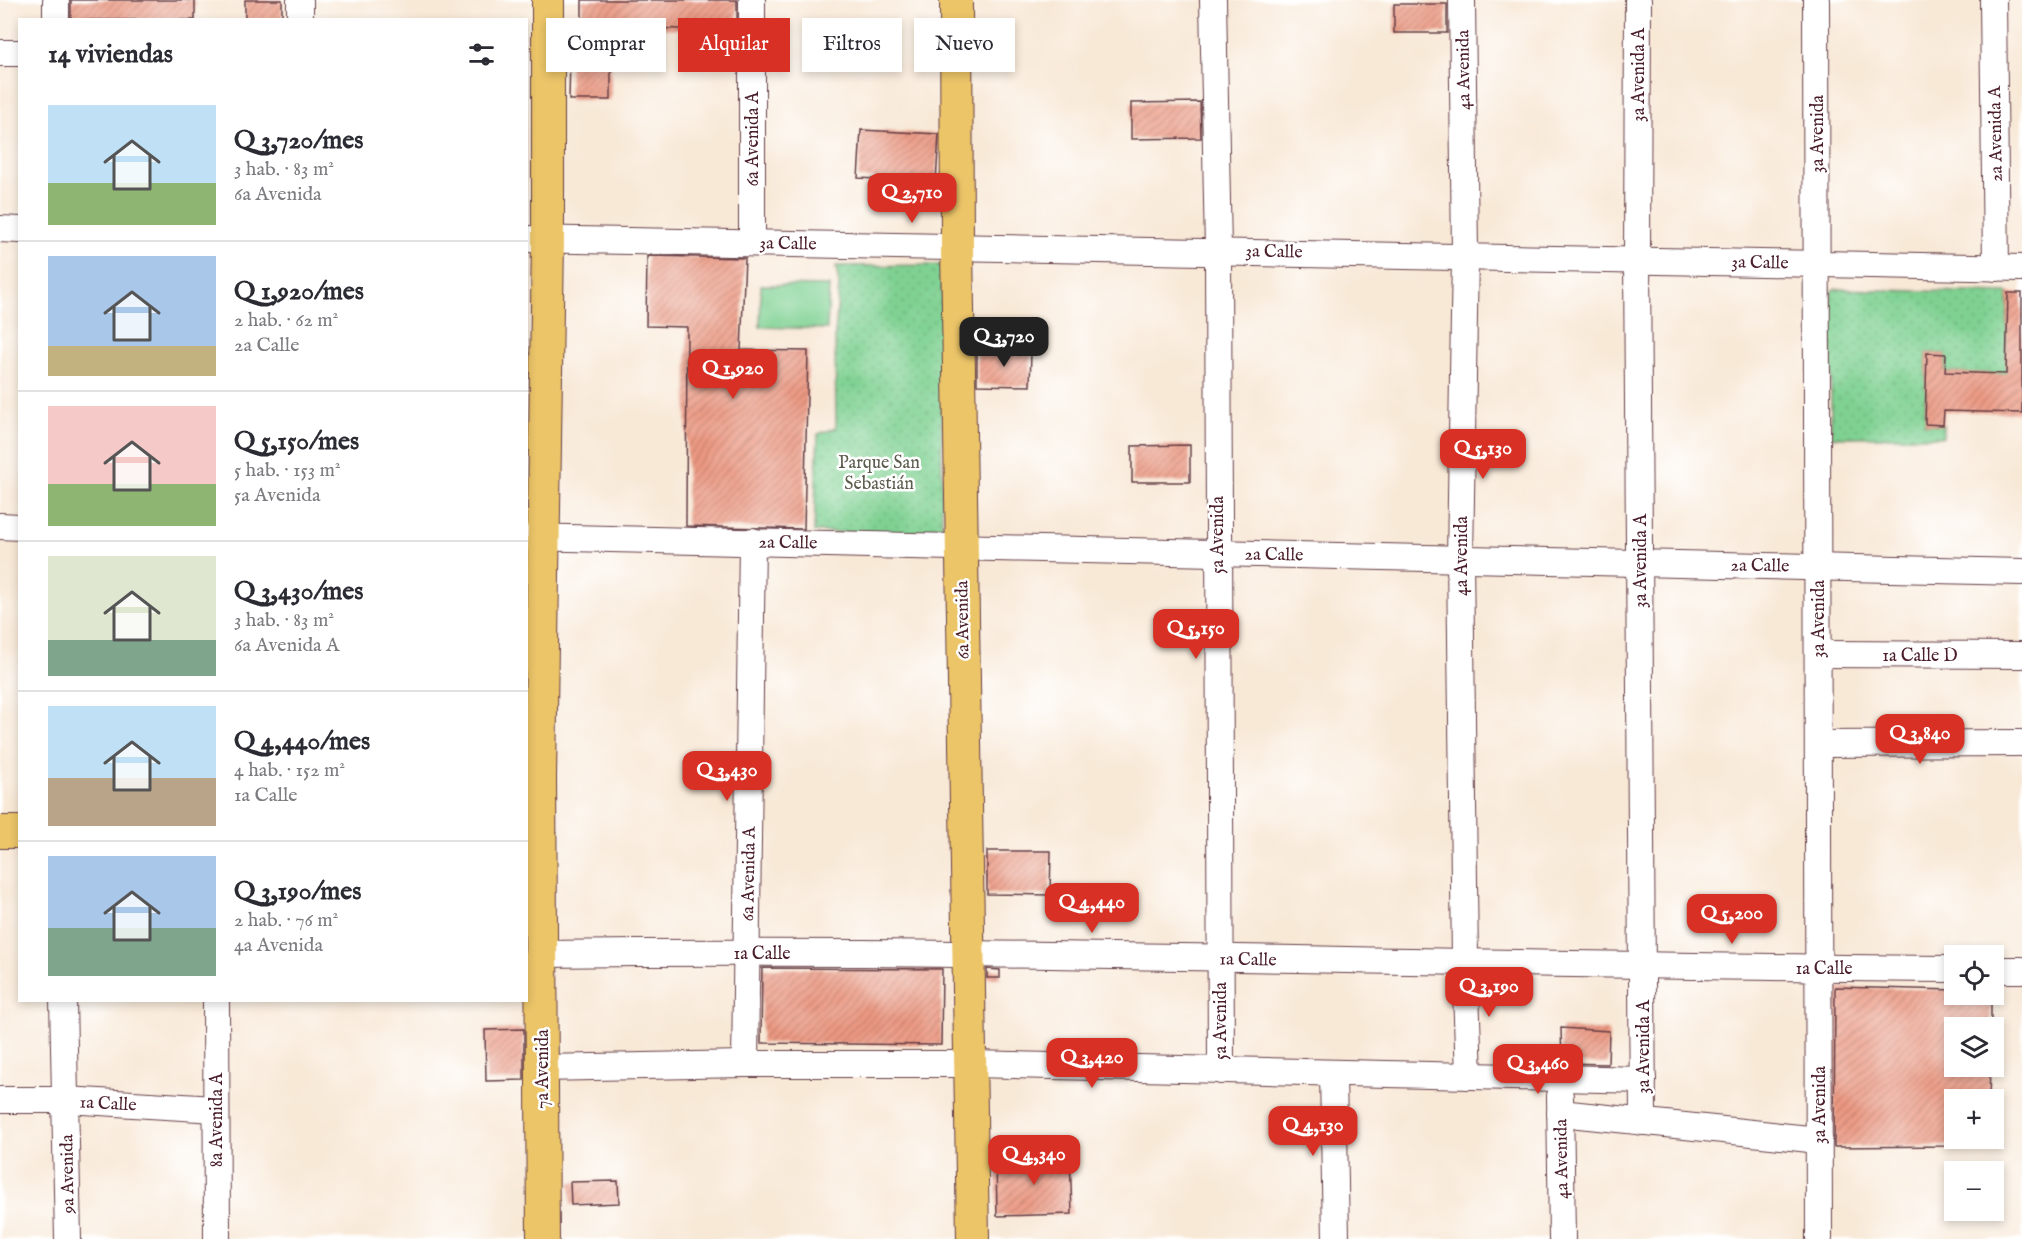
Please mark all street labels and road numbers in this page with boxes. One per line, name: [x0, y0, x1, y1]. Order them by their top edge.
street label: 3a Avenida A: [1628, 27, 1651, 122]
street label: 4a Avenida: [1452, 29, 1477, 110]
street label: 2a Avenida A: [1984, 85, 2009, 182]
street label: 6a Avenida A: [742, 91, 765, 187]
street label: 3a Avenida: [1807, 95, 1830, 173]
street label: 3a Calle: [759, 233, 817, 256]
street label: 3a Calle: [1245, 241, 1303, 264]
street label: 3a Calle: [1731, 252, 1789, 275]
street label: 5a Avenida: [1207, 496, 1230, 574]
street label: 3a Avenida A: [1630, 513, 1653, 608]
street label: 4a Avenida: [1451, 516, 1474, 596]
street label: 2a Calle: [758, 531, 818, 556]
street label: 2a Calle: [1244, 543, 1304, 568]
street label: 2a Calle: [1730, 554, 1790, 579]
street label: 6a Avenida: [951, 580, 976, 660]
street label: 3a Avenida: [1808, 580, 1831, 658]
street label: 1a Calle D: [1882, 645, 1958, 668]
street label: 6a Avenida A: [737, 825, 762, 922]
street label: 1a Calle: [733, 943, 791, 966]
street label: 1a Calle: [1219, 949, 1277, 972]
street label: 1a Calle: [1795, 958, 1853, 981]
street label: 5a Avenida: [1210, 982, 1233, 1060]
street label: 3a Avenida A: [1633, 999, 1656, 1094]
street label: 7a Avenida: [532, 1029, 555, 1109]
street label: 3a Avenida: [1809, 1066, 1832, 1144]
street label: 8a Avenida A: [206, 1072, 229, 1167]
street label: 1a Calle: [79, 1092, 137, 1117]
street label: 4a Avenida: [1550, 1118, 1575, 1199]
street label: 9a Avenida: [56, 1134, 81, 1215]

